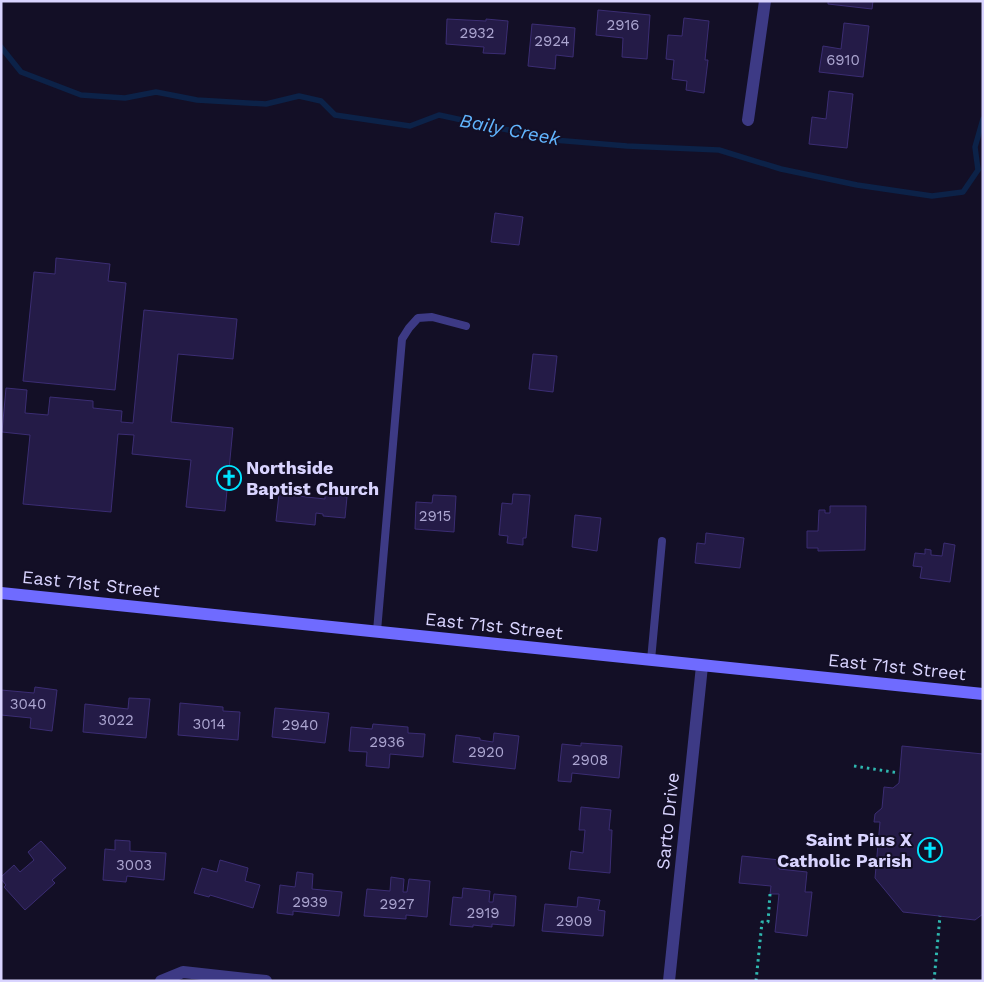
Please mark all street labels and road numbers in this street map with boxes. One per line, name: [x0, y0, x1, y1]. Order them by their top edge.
street label: East 71st Street: [21, 566, 162, 601]
street label: East 71st Street: [424, 608, 565, 643]
street label: East 71st Street: [827, 649, 968, 684]
street label: Sarto Drive: [652, 771, 683, 871]

